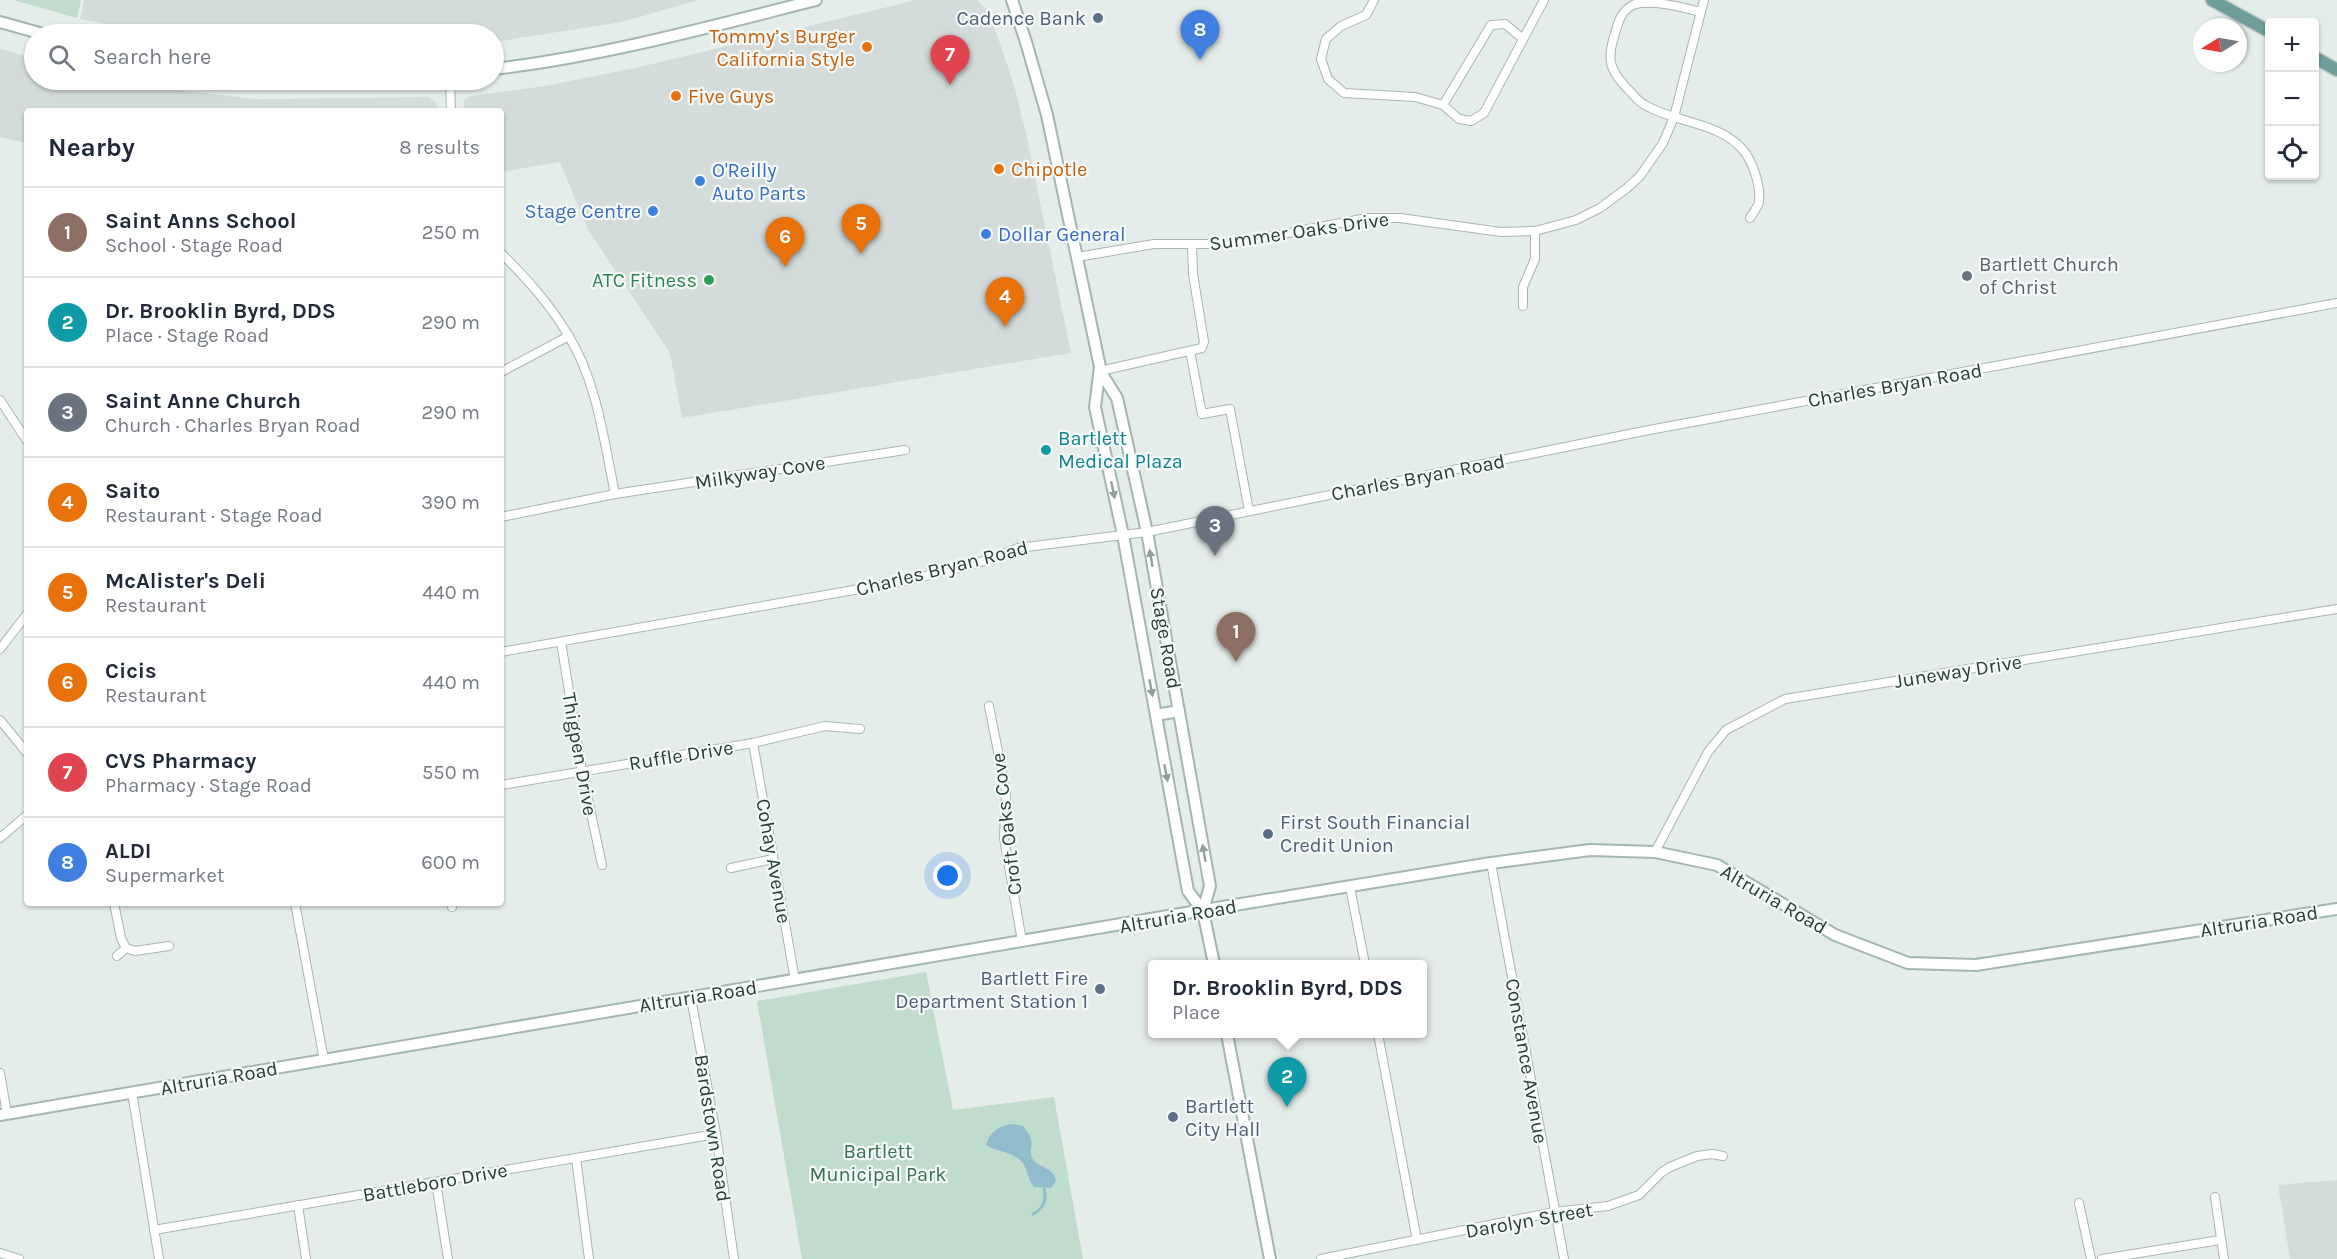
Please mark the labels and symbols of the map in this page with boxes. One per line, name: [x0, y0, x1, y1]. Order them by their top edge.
place label: Cadence Bank: [956, 7, 1086, 30]
pin: 8: [1180, 10, 1220, 60]
marker: Cadence Bank: [1091, 11, 1105, 25]
north arrow: [2193, 18, 2247, 72]
place label: Tommy’s Burger California Style: [709, 25, 856, 71]
pin: 7: [930, 36, 970, 85]
marker: Tommy’s Burger California Style: [860, 40, 874, 54]
place label: Five Guys: [688, 85, 774, 108]
marker: Five Guys: [669, 89, 683, 103]
place label: Chipotle: [1011, 158, 1087, 181]
place label: O'Reilly Auto Parts: [712, 159, 806, 205]
marker: Chipotle: [992, 162, 1006, 176]
marker: O'Reilly Auto Parts: [693, 174, 707, 188]
place label: Stage Centre: [524, 200, 641, 223]
marker: Stage Centre: [646, 204, 660, 218]
pin: 5: [842, 204, 880, 254]
street label: Summer Oaks Drive: [1208, 208, 1390, 255]
pin: 6: [766, 218, 804, 267]
place label: Dollar General: [998, 223, 1126, 246]
marker: Dollar General: [979, 227, 993, 241]
place label: Bartlett Church of Christ: [1979, 253, 2119, 299]
place label: ATC Fitness: [592, 269, 697, 292]
marker: Bartlett Church of Christ: [1960, 269, 1974, 283]
marker: ATC Fitness: [702, 273, 716, 287]
pin: 4: [986, 278, 1024, 327]
street label: Charles Bryan Road: [1806, 359, 1984, 412]
place label: Bartlett Medical Plaza: [1058, 427, 1183, 473]
marker: Bartlett Medical Plaza: [1039, 443, 1053, 457]
street label: Charles Bryan Road: [1329, 449, 1507, 506]
street label: Milkyway Cove: [693, 451, 827, 494]
one-way arrow: [1109, 481, 1119, 499]
pin: 3: [1196, 506, 1234, 556]
street label: Charles Bryan Road: [854, 536, 1031, 601]
one-way arrow: [1146, 549, 1155, 568]
street label: Stage Road: [1145, 585, 1186, 691]
pin: 1: [1216, 612, 1256, 662]
street label: Juneway Drive: [1893, 650, 2023, 693]
one-way arrow: [1147, 679, 1156, 698]
street label: Thigpen Drive: [557, 691, 602, 818]
street label: Ruffle Drive: [627, 736, 735, 775]
street label: Croft Oaks Cove: [986, 751, 1027, 897]
one-way arrow: [1162, 763, 1171, 782]
street label: Cohay Avenue: [751, 797, 796, 925]
place label: First South Financial Credit Union: [1280, 811, 1470, 857]
marker: First South Financial Credit Union: [1261, 827, 1275, 841]
one-way arrow: [1199, 844, 1208, 863]
street label: Altruria Road: [1716, 860, 1831, 939]
your location: [933, 861, 962, 890]
street label: Altruria Road: [1118, 895, 1239, 938]
street label: Altruria Road: [2199, 901, 2320, 942]
place label: Bartlett Fire Department Station 1: [895, 967, 1088, 1013]
street label: Altruria Road: [638, 976, 759, 1017]
street label: Constance Avenue: [1501, 977, 1552, 1146]
marker: Bartlett Fire Department Station 1: [1093, 982, 1107, 996]
street label: Bardstown Road: [690, 1053, 736, 1203]
street label: Altruria Road: [159, 1057, 280, 1100]
pin: 2: [1268, 1058, 1306, 1107]
place label: Bartlett City Hall: [1185, 1095, 1260, 1141]
marker: Bartlett City Hall: [1166, 1110, 1180, 1124]
park label: Bartlett Municipal Park: [810, 1140, 947, 1186]
street label: Battleboro Drive: [361, 1158, 509, 1207]
street label: Darolyn Street: [1464, 1198, 1595, 1243]

